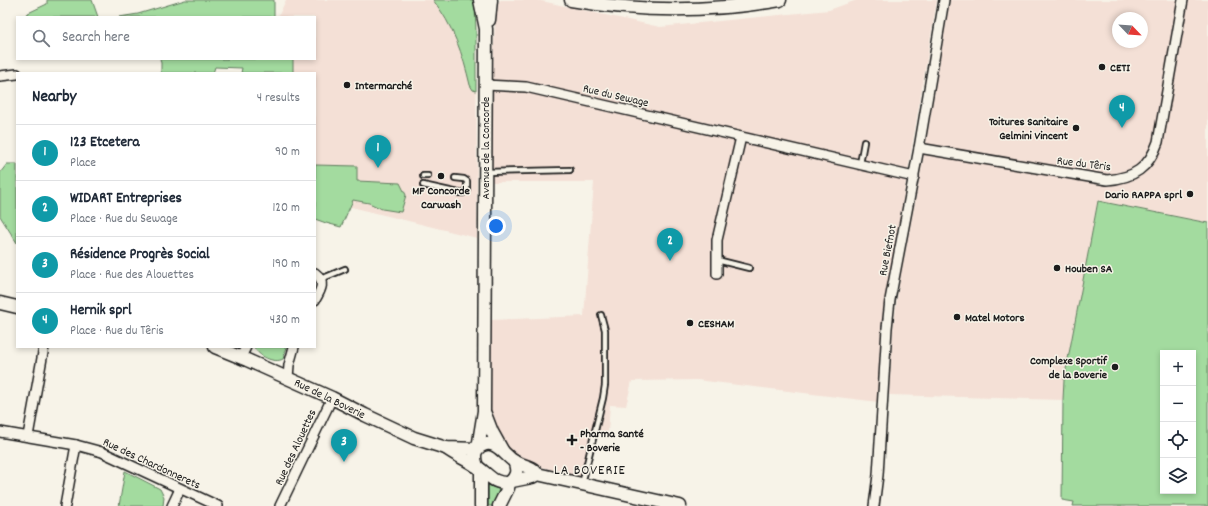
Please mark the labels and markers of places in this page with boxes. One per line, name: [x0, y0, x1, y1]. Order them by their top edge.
place label: CETI: [1110, 60, 1130, 77]
marker: CETI: [1097, 62, 1107, 72]
place label: Intermarché: [355, 78, 412, 95]
marker: Intermarché: [342, 80, 352, 90]
pin: 4: [1109, 95, 1135, 128]
place label: Toitures Sanitaire Gelmini Vincent: [989, 114, 1069, 145]
marker: Toitures Sanitaire Gelmini Vincent: [1071, 123, 1081, 133]
pin: 1: [365, 135, 391, 168]
marker: MF Concorde Carwash: [436, 171, 446, 181]
place label: MF Concorde Carwash: [412, 183, 470, 214]
place label: Dario RAPPA sprl: [1105, 187, 1182, 204]
marker: Dario RAPPA sprl: [1185, 189, 1195, 199]
pin: 2: [657, 228, 683, 261]
place label: Houben SA: [1065, 261, 1113, 278]
marker: Houben SA: [1052, 263, 1062, 273]
place label: Matel Motors: [965, 310, 1025, 327]
marker: Matel Motors: [952, 312, 962, 322]
place label: CESHAM: [698, 316, 734, 333]
marker: CESHAM: [685, 318, 695, 328]
place label: Complexe Sportif de la Boverie: [1030, 353, 1108, 384]
marker: Complexe Sportif de la Boverie: [1110, 362, 1120, 372]
place label: Pharma Santé - Boverie: [580, 426, 644, 457]
pin: 3: [331, 429, 357, 462]
marker: Pharma Santé - Boverie: [567, 435, 577, 445]

